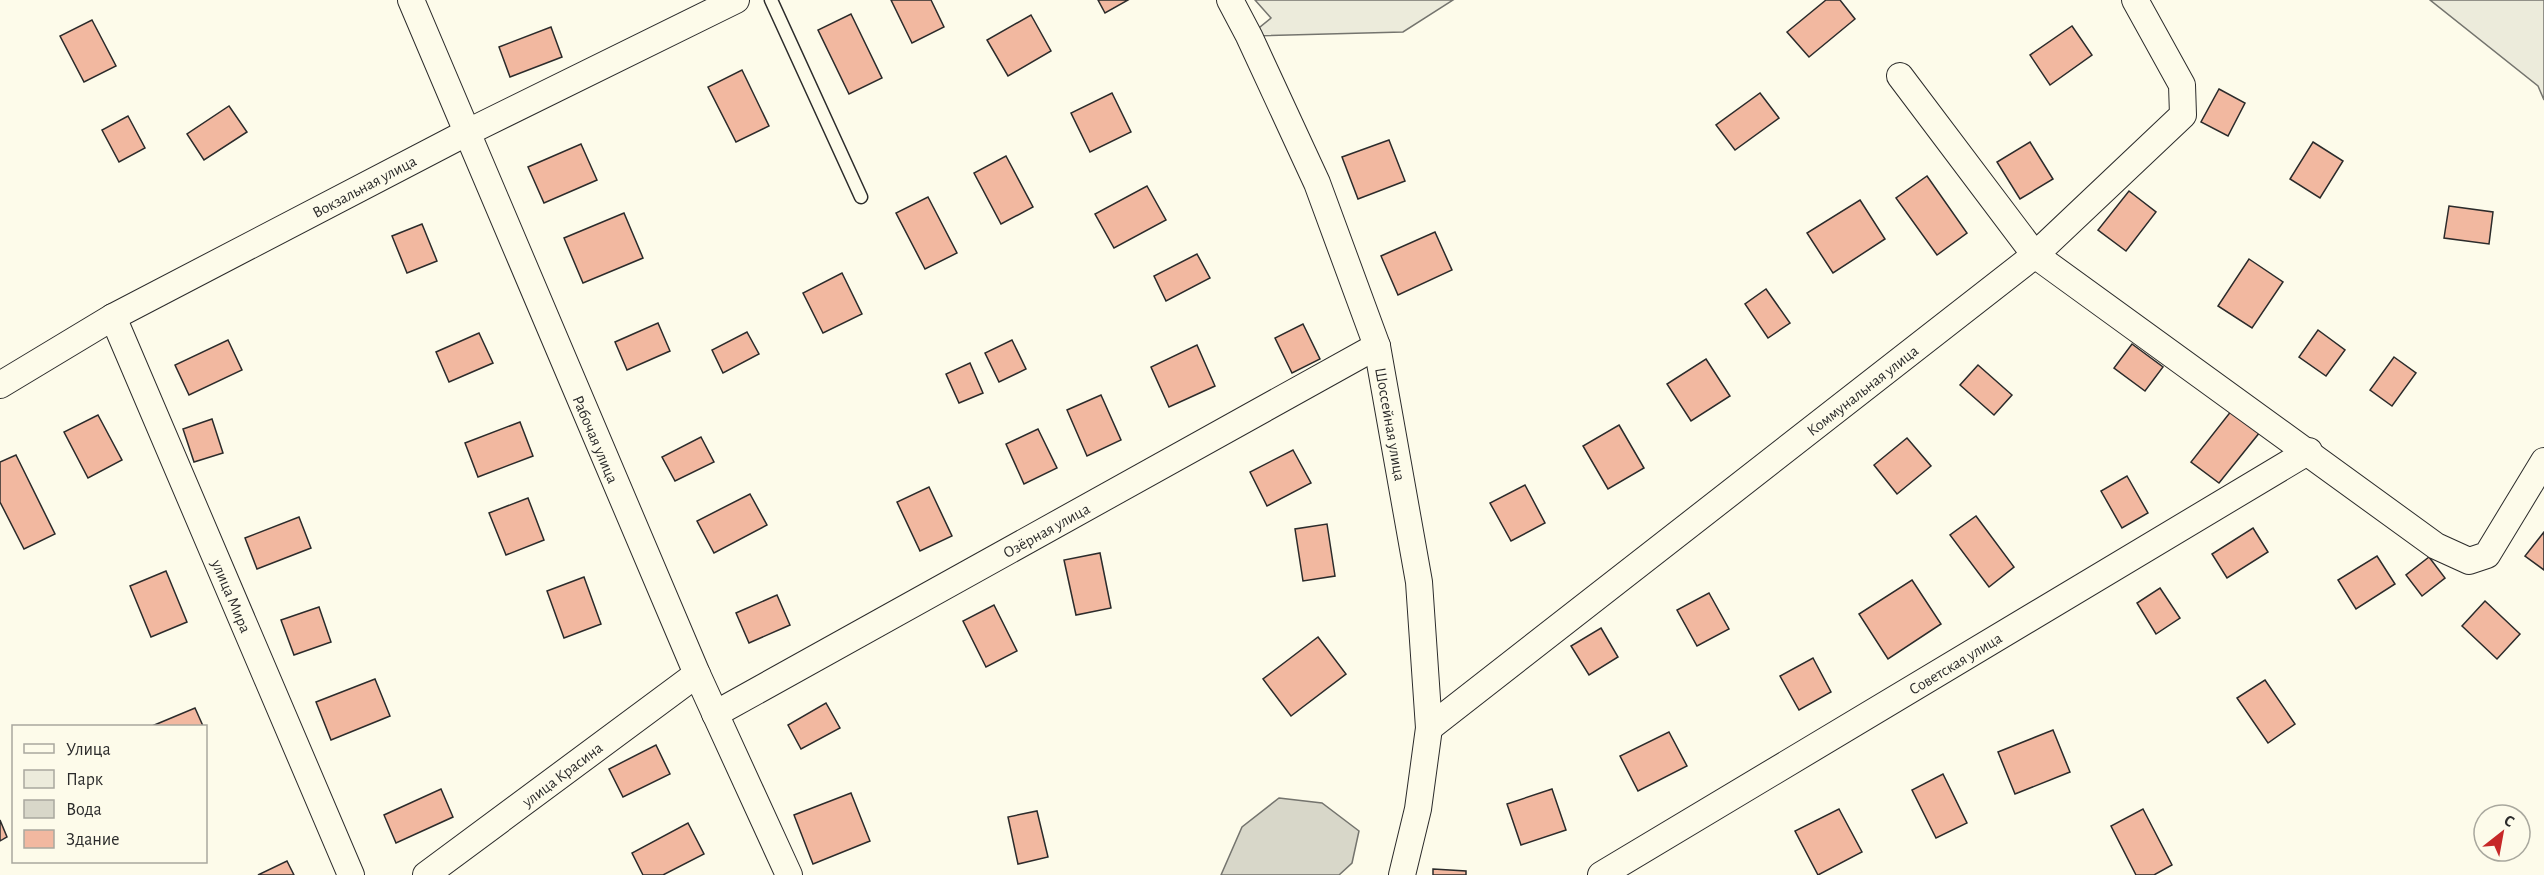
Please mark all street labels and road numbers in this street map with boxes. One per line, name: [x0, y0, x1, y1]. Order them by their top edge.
street label: Вокзальная улица: [310, 153, 420, 222]
street label: Коммунальная улица: [1804, 342, 1922, 440]
street label: Шоссейная улица: [1371, 366, 1408, 482]
street label: Рабочая улица: [568, 393, 621, 486]
street label: Озёрная улица: [1000, 501, 1093, 562]
street label: улица Мира: [207, 557, 254, 636]
street label: Советская улица: [1906, 630, 2005, 699]
street label: улица Красина: [519, 740, 606, 811]

